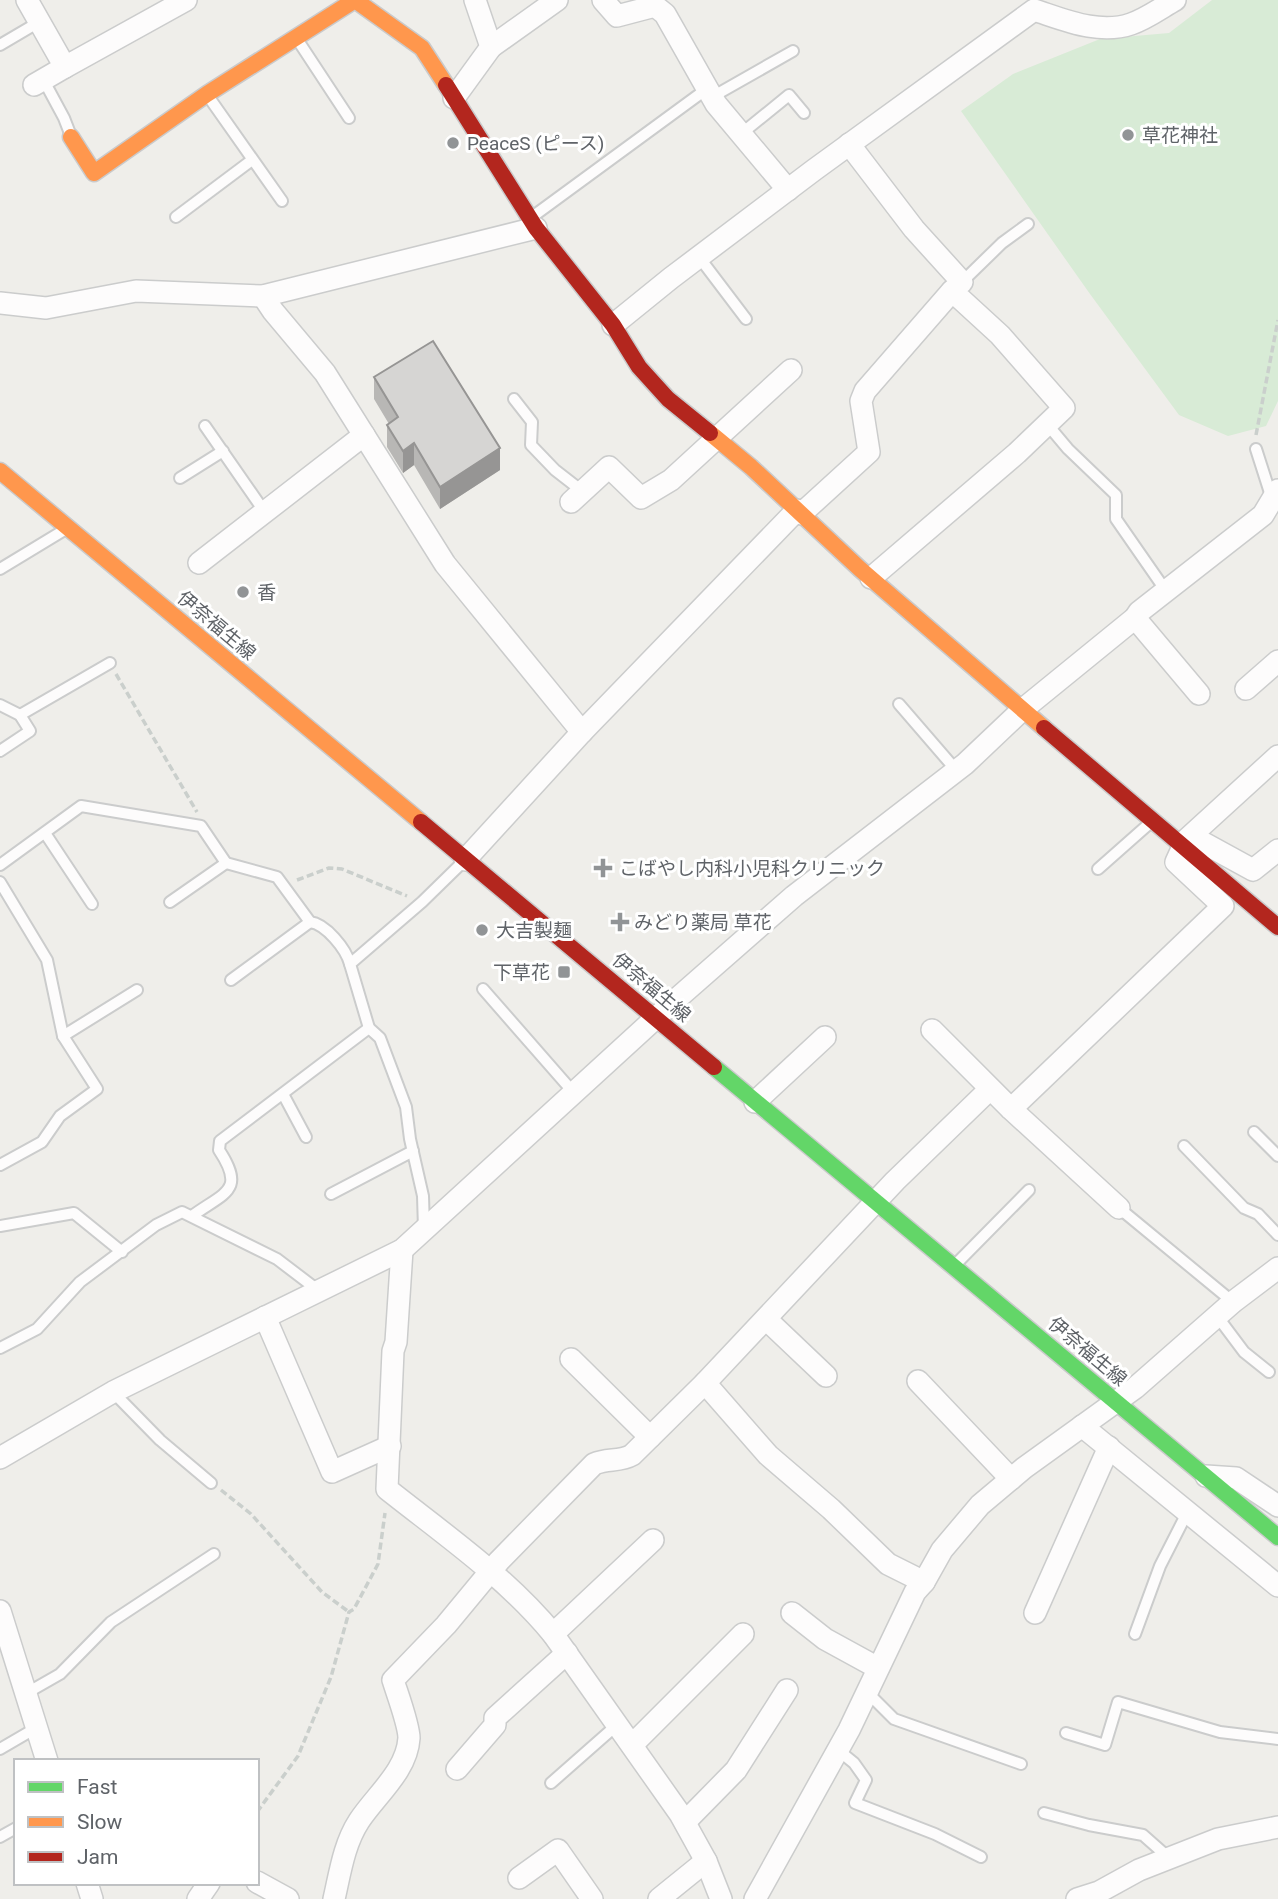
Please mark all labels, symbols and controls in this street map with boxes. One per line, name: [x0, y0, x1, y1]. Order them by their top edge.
place label: 草花神社: [1142, 124, 1218, 147]
marker: 草花神社: [1120, 127, 1136, 143]
place label: PeaceS (ピース): [467, 132, 604, 155]
marker: PeaceS (ピース): [445, 135, 461, 151]
place label: 香: [257, 581, 276, 604]
marker: 香: [235, 584, 251, 600]
street label: 伊奈福生線: [173, 586, 260, 665]
place label: こばやし内科小児科クリニック: [619, 857, 885, 880]
marker: こばやし内科小児科クリニック: [593, 858, 613, 878]
place label: みどり薬局 草花: [634, 911, 772, 934]
marker: みどり薬局 草花: [612, 914, 628, 930]
place label: 大吉製麺: [496, 919, 572, 942]
marker: 大吉製麺: [474, 922, 490, 938]
street label: 伊奈福生線: [608, 948, 695, 1027]
place label: 下草花: [493, 961, 550, 984]
marker: 下草花: [556, 964, 572, 980]
street label: 伊奈福生線: [1044, 1312, 1131, 1391]
legend: [14, 1759, 259, 1885]
text: Fast: [77, 1775, 118, 1799]
text: Slow: [77, 1810, 123, 1834]
text: Jam: [77, 1845, 118, 1869]

